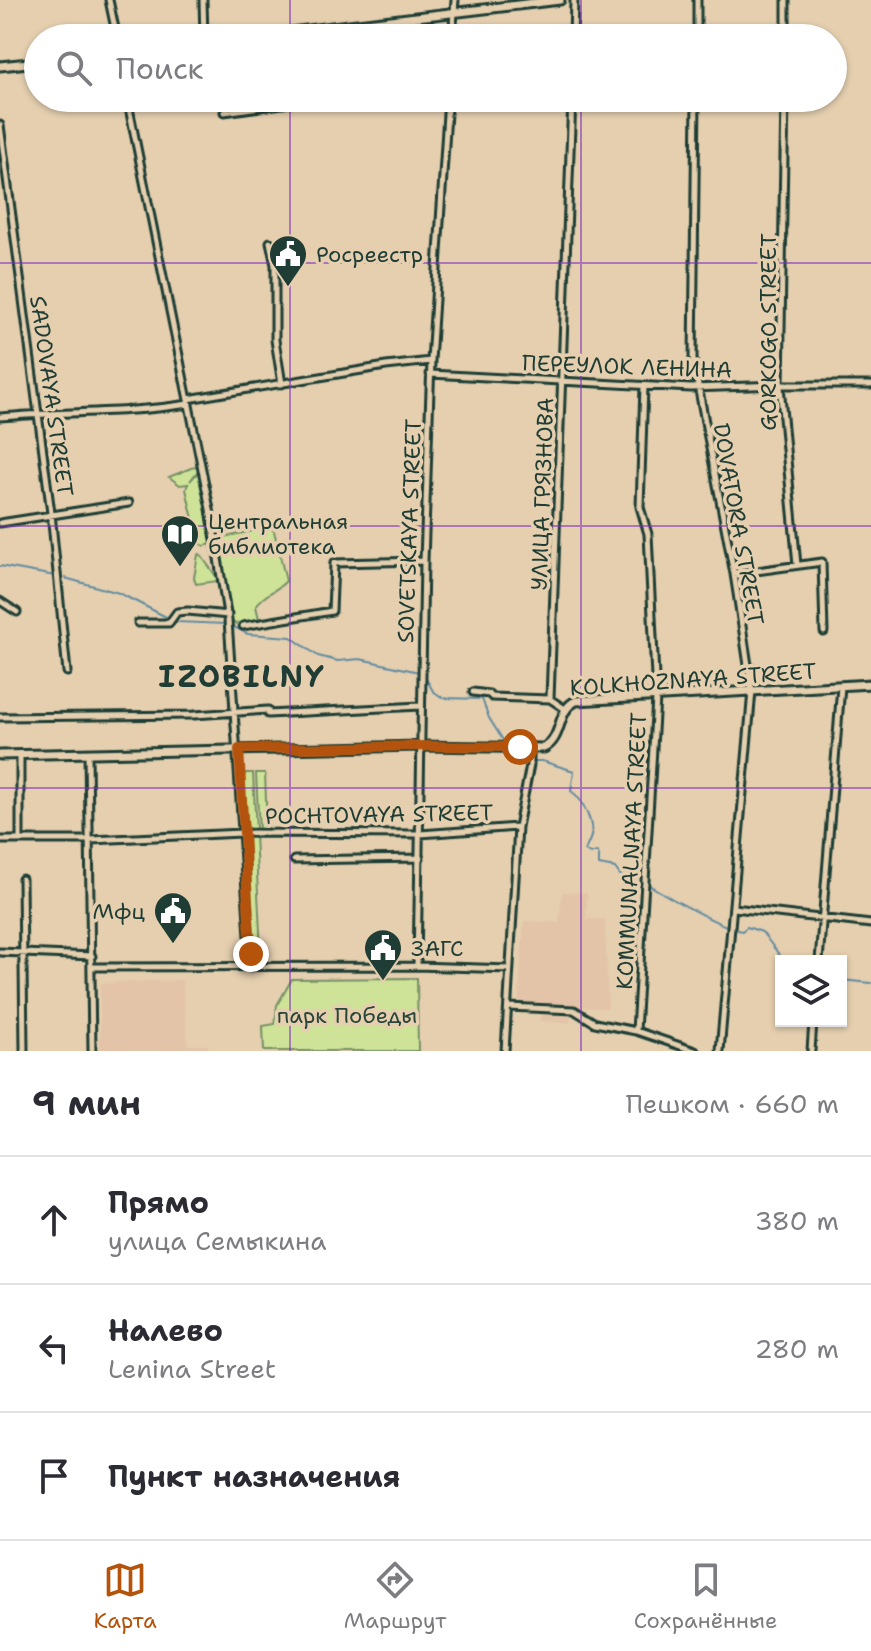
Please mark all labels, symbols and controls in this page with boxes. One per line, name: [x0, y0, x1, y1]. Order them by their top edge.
search box: [24, 24, 847, 112]
icon: search: [52, 46, 96, 90]
text: Поиск: [116, 48, 204, 89]
public building icon: Росреестр: [267, 233, 309, 288]
street label: GORKOGO STREET: [754, 233, 783, 431]
place label: Росреестр: [316, 240, 423, 269]
street label: SADOVAYA STREET: [23, 294, 80, 499]
street label: ПЕРЕУЛОК ЛЕНИНА: [522, 348, 732, 385]
street label: УЛИЦА ГРЯЗНОВА: [525, 397, 560, 591]
street label: SOVETSKAYA STREET: [391, 418, 428, 644]
street label: DOVATORA STREET: [706, 421, 771, 628]
place label: Центральная библиотека: [208, 507, 348, 561]
library icon: Центральная библиотека: [159, 513, 201, 568]
district label: IZOBILNY: [158, 656, 326, 697]
street label: KOLKHOZNAYA STREET: [569, 656, 818, 703]
street label: KOMMUNALNAYA STREET: [610, 711, 653, 990]
route start: [502, 729, 538, 765]
street label: POCHTOVAYA STREET: [265, 798, 494, 831]
public building icon: Мфц: [152, 890, 194, 945]
place label: Мфц: [93, 897, 145, 926]
public building icon: ЗАГС: [362, 927, 404, 982]
place label: ЗАГС: [411, 934, 464, 963]
route end: [233, 936, 269, 972]
map controls: [775, 955, 847, 1027]
button: layers: [775, 955, 847, 1027]
park label: парк Победы: [277, 1001, 417, 1030]
text: 9 мин: [32, 1080, 141, 1126]
text: Пешком · 660 m: [626, 1086, 839, 1121]
text: Прямо: [108, 1182, 209, 1223]
icon: ahead: [32, 1198, 76, 1242]
text: 380 m: [754, 1203, 839, 1238]
text: улица Семыкина: [108, 1223, 326, 1258]
text: Налево: [108, 1310, 223, 1351]
icon: left: [32, 1326, 76, 1370]
text: 280 m: [754, 1331, 839, 1366]
text: Lenina Street: [108, 1351, 276, 1386]
icon: arrive: [32, 1454, 76, 1498]
text: Пункт назначения: [108, 1456, 400, 1497]
tab: Карта: [94, 1558, 157, 1635]
tab: Маршрут: [344, 1558, 446, 1635]
tab: Сохранённые: [634, 1558, 777, 1635]

